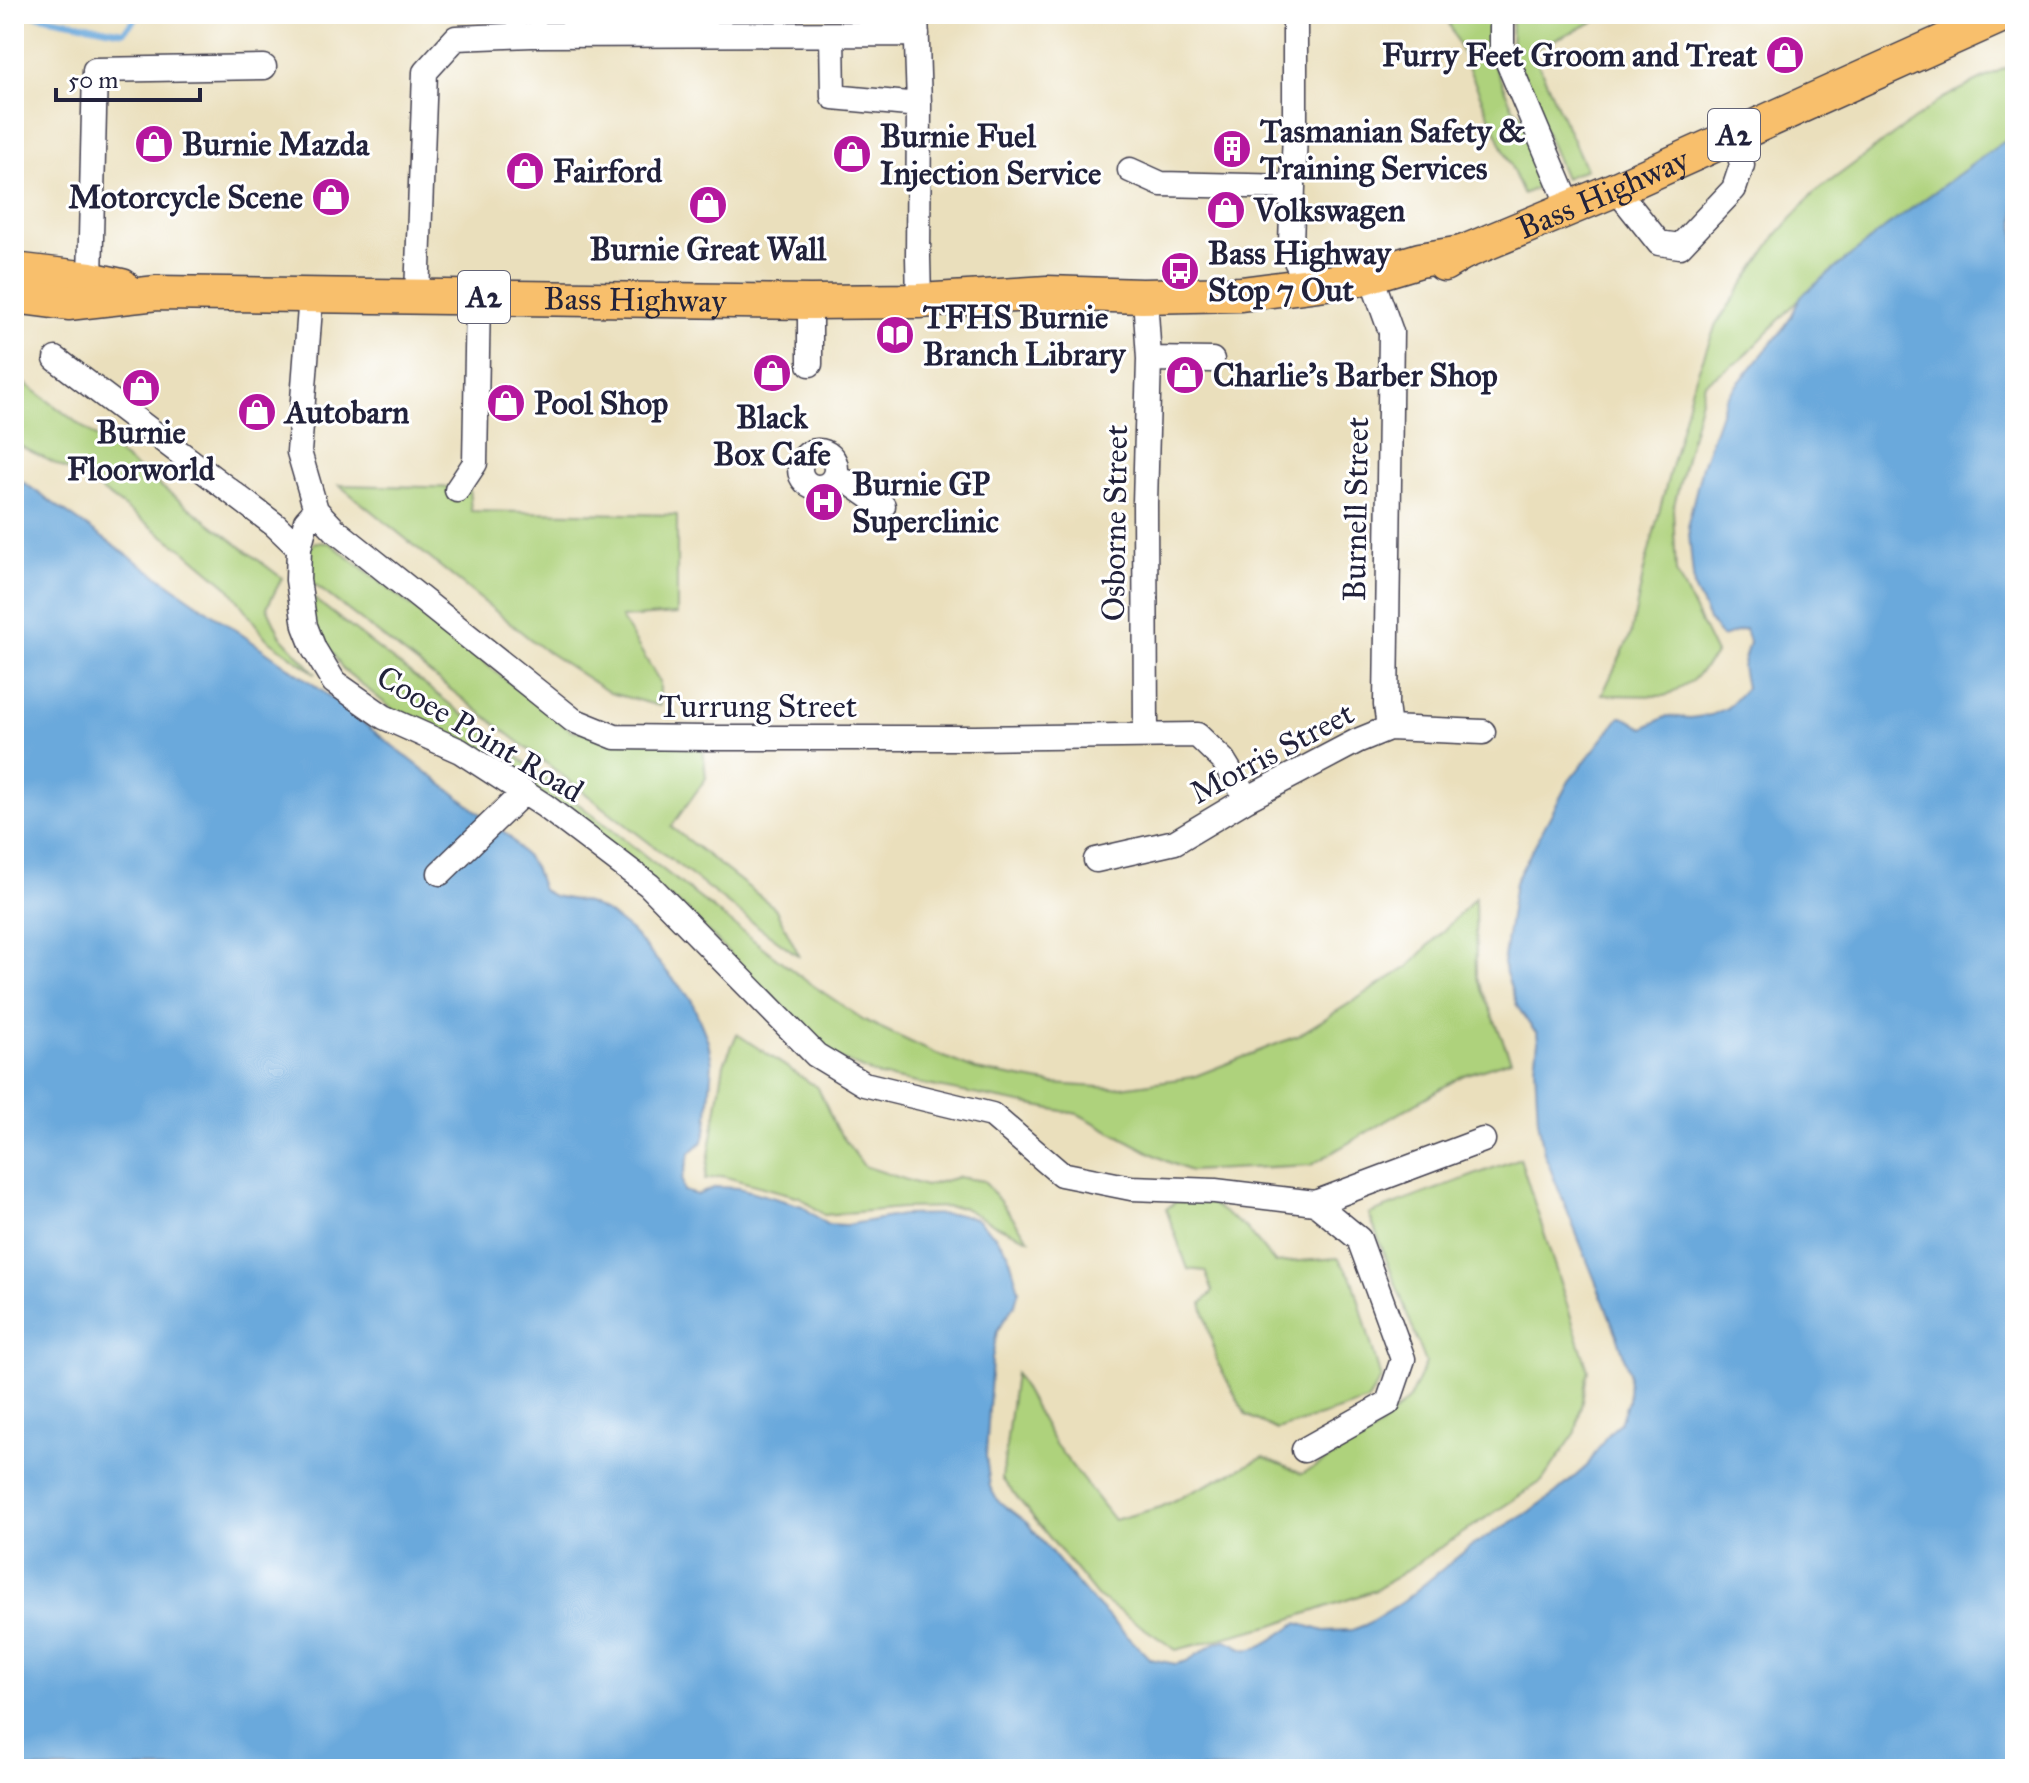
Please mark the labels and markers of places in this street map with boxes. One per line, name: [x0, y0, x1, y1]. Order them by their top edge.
shop icon: Furry Feet Groom and Treat: [1764, 34, 1806, 76]
place label: Furry Feet Groom and Treat: [1382, 36, 1758, 75]
place label: Tasmanian Safety & Training Services: [1260, 112, 1526, 188]
place label: Burnie Fuel Injection Service: [880, 117, 1101, 193]
shop icon: Burnie Mazda: [133, 123, 175, 165]
place label: Burnie Mazda: [182, 125, 371, 164]
building icon: Tasmanian Safety & Training Services: [1211, 128, 1253, 170]
shop icon: Burnie Fuel Injection Service: [831, 133, 873, 175]
shop icon: Fairford: [504, 150, 546, 192]
place label: Fairford: [553, 152, 663, 191]
shop icon: Motorcycle Scene: [310, 176, 352, 218]
place label: Motorcycle Scene: [68, 178, 303, 217]
shop icon: Burnie Great Wall: [687, 184, 729, 226]
shop icon: Volkswagen: [1205, 189, 1247, 231]
place label: Volkswagen: [1253, 191, 1406, 230]
place label: Burnie Great Wall: [590, 230, 827, 269]
place label: Bass Highway Stop 7 Out: [1208, 234, 1392, 310]
bus stop icon: Bass Highway Stop 7 Out: [1159, 250, 1201, 292]
place label: TFHS Burnie Branch Library: [923, 298, 1126, 374]
library icon: TFHS Burnie Branch Library: [874, 314, 916, 356]
shop icon: Black Box Cafe: [751, 352, 793, 394]
shop icon: Charlie's Barber Shop: [1164, 354, 1206, 396]
place label: Charlie's Barber Shop: [1213, 356, 1498, 395]
shop icon: Burnie Floorworld: [120, 367, 162, 409]
shop icon: Pool Shop: [485, 382, 527, 424]
place label: Pool Shop: [534, 384, 668, 423]
shop icon: Autobarn: [236, 391, 278, 433]
place label: Autobarn: [283, 393, 410, 432]
place label: Black Box Cafe: [713, 398, 831, 474]
place label: Burnie Floorworld: [67, 413, 216, 489]
place label: Burnie GP Superclinic: [852, 465, 1000, 541]
hospital icon: Burnie GP Superclinic: [803, 481, 845, 523]

